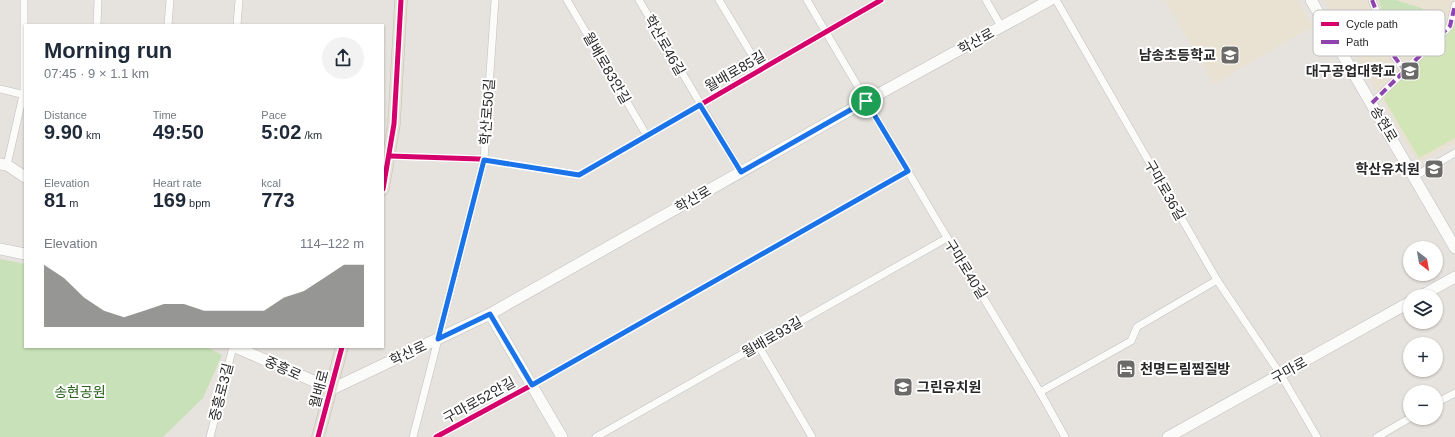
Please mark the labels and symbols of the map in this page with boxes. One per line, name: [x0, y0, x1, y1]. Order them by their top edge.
legend: [1313, 10, 1445, 56]
street label: 학산로46길: [641, 12, 689, 78]
text: Cycle path: [1346, 18, 1398, 30]
street label: 학산로: [955, 25, 997, 57]
street label: 월배로83안길: [580, 29, 634, 107]
text: Path: [1346, 36, 1369, 48]
school or university icon: 남송초등학교: [1219, 44, 1241, 66]
street label: 월배로85길: [702, 47, 768, 95]
place label: 남송초등학교: [1139, 47, 1216, 63]
school or university icon: 대구공업대학교: [1399, 60, 1421, 82]
place label: 대구공업대학교: [1306, 63, 1396, 79]
street label: 학산로50길: [477, 78, 497, 146]
pin: [849, 84, 883, 118]
street label: 송현로: [1367, 103, 1401, 145]
street label: 구마로36길: [1141, 157, 1189, 223]
school or university icon: 학산유치원: [1423, 158, 1445, 180]
place label: 학산유치원: [1356, 161, 1420, 177]
street label: 학산로: [672, 182, 714, 216]
street label: 구마로40길: [941, 236, 991, 302]
north arrow: [1403, 241, 1443, 281]
street label: 월배로93길: [739, 313, 805, 361]
street label: 학산로: [387, 338, 429, 368]
street label: 중흥로: [262, 353, 304, 383]
street label: 구마로: [1268, 354, 1310, 386]
hotel icon: 천명드림찜질방: [1115, 358, 1137, 380]
street label: 중흥로3길: [206, 361, 236, 423]
place label: 천명드림찜질방: [1140, 361, 1230, 377]
street label: 월배로: [306, 368, 332, 410]
street label: 구마로52안길: [440, 374, 518, 426]
school or university icon: 그린유치원: [892, 376, 914, 398]
place label: 그린유치원: [917, 379, 981, 395]
park label: 송현공원: [54, 384, 106, 400]

